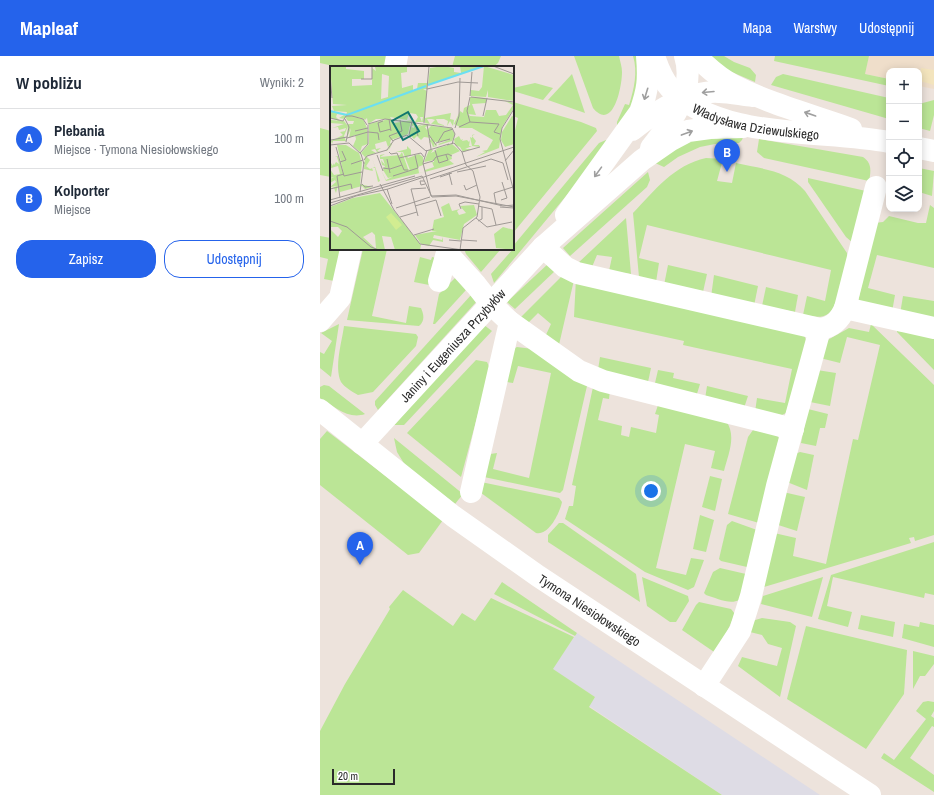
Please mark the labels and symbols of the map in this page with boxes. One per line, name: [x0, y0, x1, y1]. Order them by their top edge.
inset map: [330, 66, 514, 250]
one-way arrow: [642, 88, 649, 101]
one-way arrow: [702, 89, 715, 96]
street label: Władysława Dziewulskiego: [690, 99, 820, 143]
one-way arrow: [805, 110, 817, 118]
one-way arrow: [681, 129, 694, 136]
pin: B: [714, 139, 740, 172]
one-way arrow: [594, 166, 602, 177]
street label: Janiny i Eugeniusza Przybyłów: [396, 285, 509, 406]
your location: [641, 481, 661, 501]
pin: A: [347, 532, 373, 565]
street label: Tymona Niesiołowskiego: [535, 570, 644, 650]
scale bar: [332, 767, 395, 786]

